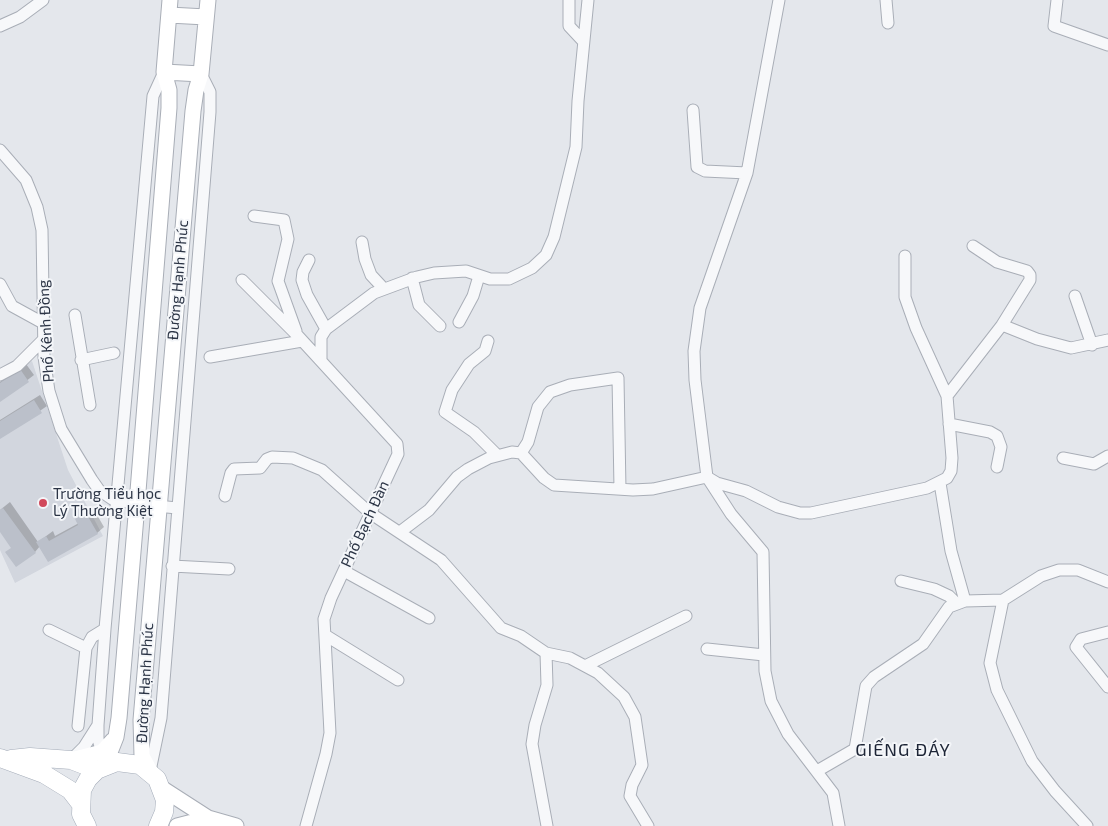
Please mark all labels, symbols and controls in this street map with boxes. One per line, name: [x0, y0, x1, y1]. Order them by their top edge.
street label: Đường Hạnh Phúc: [164, 219, 192, 341]
street label: Phố Kênh Đồng: [34, 279, 58, 383]
street label: Phố Bạch Đàn: [337, 478, 393, 570]
place label: Trường Tiểu học Lý Thường Kiệt: [53, 485, 161, 520]
marker: Trường Tiểu học Lý Thường Kiệt: [37, 497, 49, 509]
street label: Đường Hạnh Phúc: [133, 622, 157, 744]
district label: GIẾNG ĐÁY: [854, 739, 952, 761]

